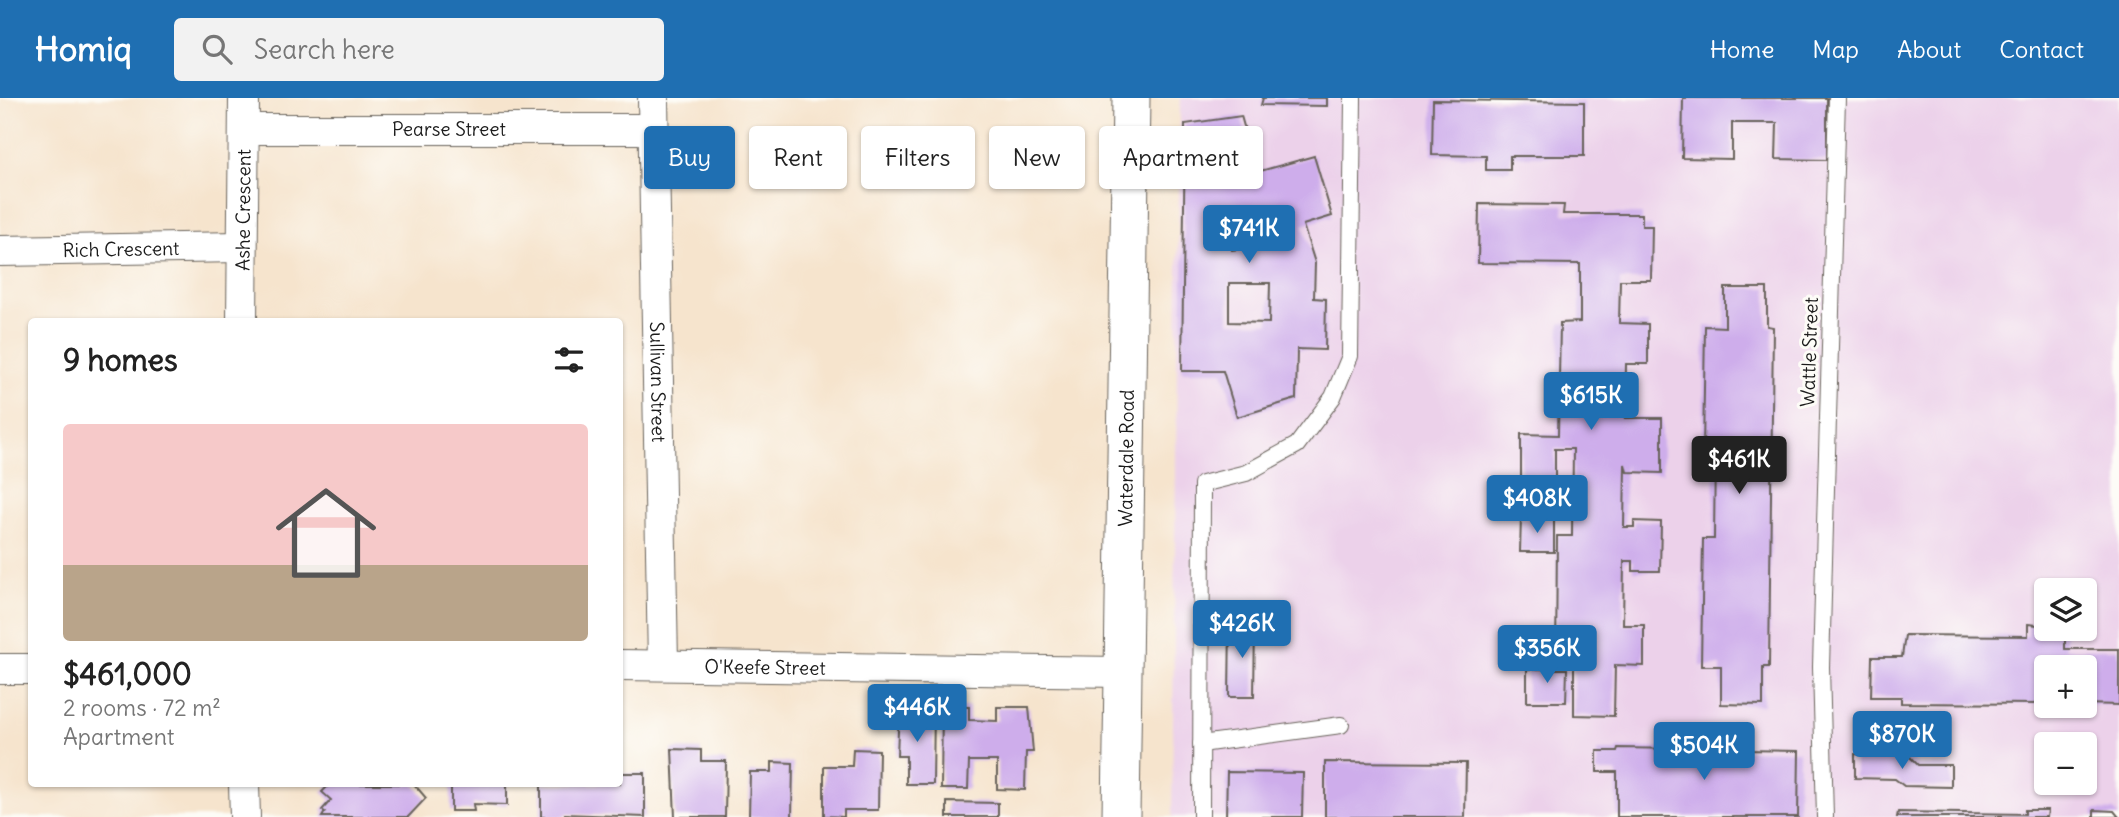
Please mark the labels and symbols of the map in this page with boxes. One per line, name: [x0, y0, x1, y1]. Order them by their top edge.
street label: Pearse Street: [392, 117, 506, 141]
street label: Ashe Crescent: [230, 149, 256, 271]
pin: $741K: [1200, 206, 1298, 265]
street label: Rich Crescent: [62, 236, 180, 262]
street label: Wattle Street: [1795, 297, 1823, 407]
street label: Sullivan Street: [645, 321, 671, 443]
pin: $615K: [1542, 372, 1640, 432]
street label: Waterdale Road: [1113, 389, 1139, 527]
pin: $461K: [1690, 436, 1788, 496]
pin: $408K: [1488, 476, 1586, 535]
pin: $426K: [1193, 601, 1291, 660]
pin: $356K: [1498, 626, 1596, 685]
street label: O'Keefe Street: [704, 654, 826, 680]
pin: $446K: [868, 684, 966, 744]
pin: $870K: [1853, 712, 1951, 771]
pin: $504K: [1655, 722, 1753, 782]

